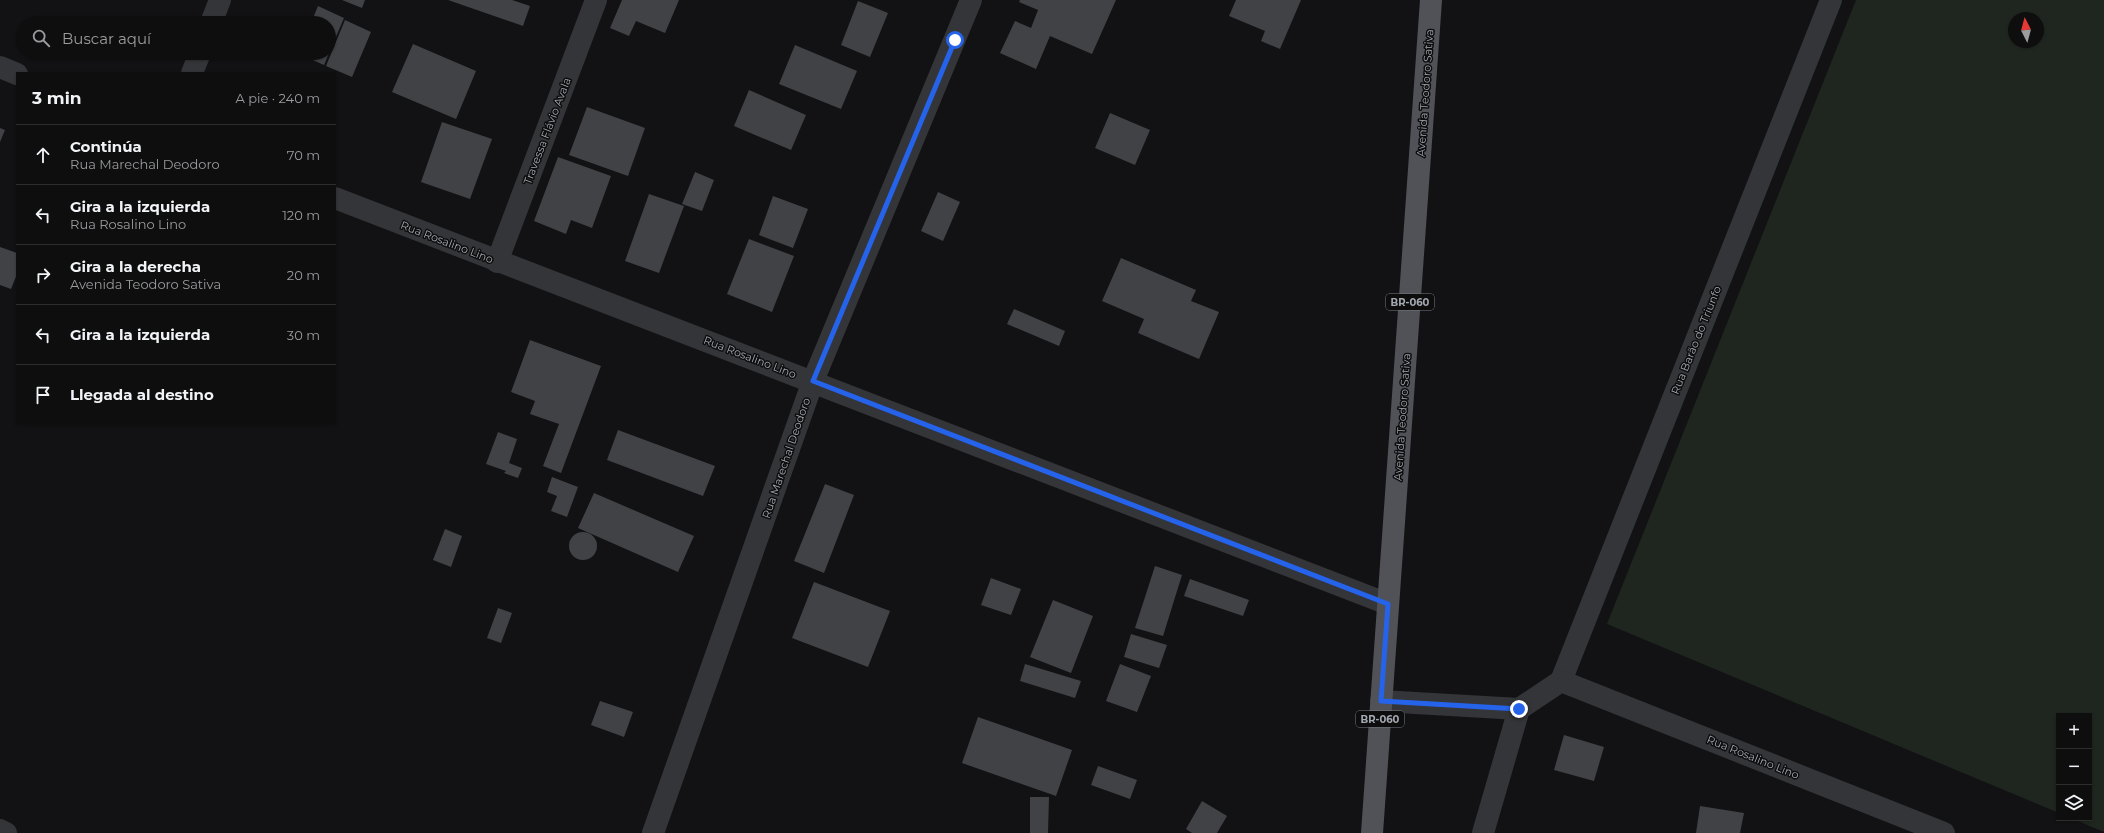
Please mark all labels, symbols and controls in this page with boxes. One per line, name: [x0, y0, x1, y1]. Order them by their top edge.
north arrow: [2008, 12, 2044, 48]
search box: [16, 16, 336, 60]
icon: search: [30, 27, 52, 49]
text: Buscar aquí: [62, 29, 151, 48]
street label: Avenida Teodoro Sativa: [1414, 29, 1436, 157]
route start: [946, 31, 964, 49]
street label: Travessa Flávio Avala: [520, 76, 574, 186]
text: 3 min: [32, 88, 82, 108]
text: A pie · 240 m: [236, 90, 320, 106]
text: Continúa: [70, 137, 142, 156]
icon: ahead: [32, 144, 54, 166]
text: 70 m: [287, 147, 320, 163]
text: Rua Marechal Deodoro: [70, 156, 220, 172]
text: Gira a la izquierda: [70, 197, 210, 216]
icon: left: [32, 204, 54, 226]
text: 120 m: [282, 207, 320, 223]
text: Rua Rosalino Lino: [70, 216, 186, 232]
street label: Rua Rosalino Lino: [399, 218, 495, 266]
text: Gira a la derecha: [70, 257, 201, 276]
icon: right: [32, 264, 54, 286]
text: 20 m: [287, 267, 320, 283]
text: Avenida Teodoro Sativa: [70, 276, 221, 292]
street label: Rua Barão do Triunfo: [1668, 284, 1724, 396]
road number: BR-060: [1386, 294, 1434, 310]
icon: left: [32, 324, 54, 346]
text: Gira a la izquierda: [70, 325, 210, 344]
text: 30 m: [287, 327, 320, 343]
street label: Rua Rosalino Lino: [702, 333, 798, 381]
street label: Avenida Teodoro Sativa: [1391, 353, 1413, 481]
icon: arrive: [32, 384, 54, 406]
text: Llegada al destino: [70, 385, 214, 404]
street label: Rua Marechal Deodoro: [759, 396, 813, 520]
route end: [1510, 700, 1528, 718]
road number: BR-060: [1356, 711, 1404, 727]
map controls: [2056, 713, 2092, 821]
button: +: [2056, 713, 2092, 749]
street label: Rua Rosalino Lino: [1705, 732, 1801, 782]
button: −: [2056, 749, 2092, 785]
button: layers: [2056, 785, 2092, 821]

